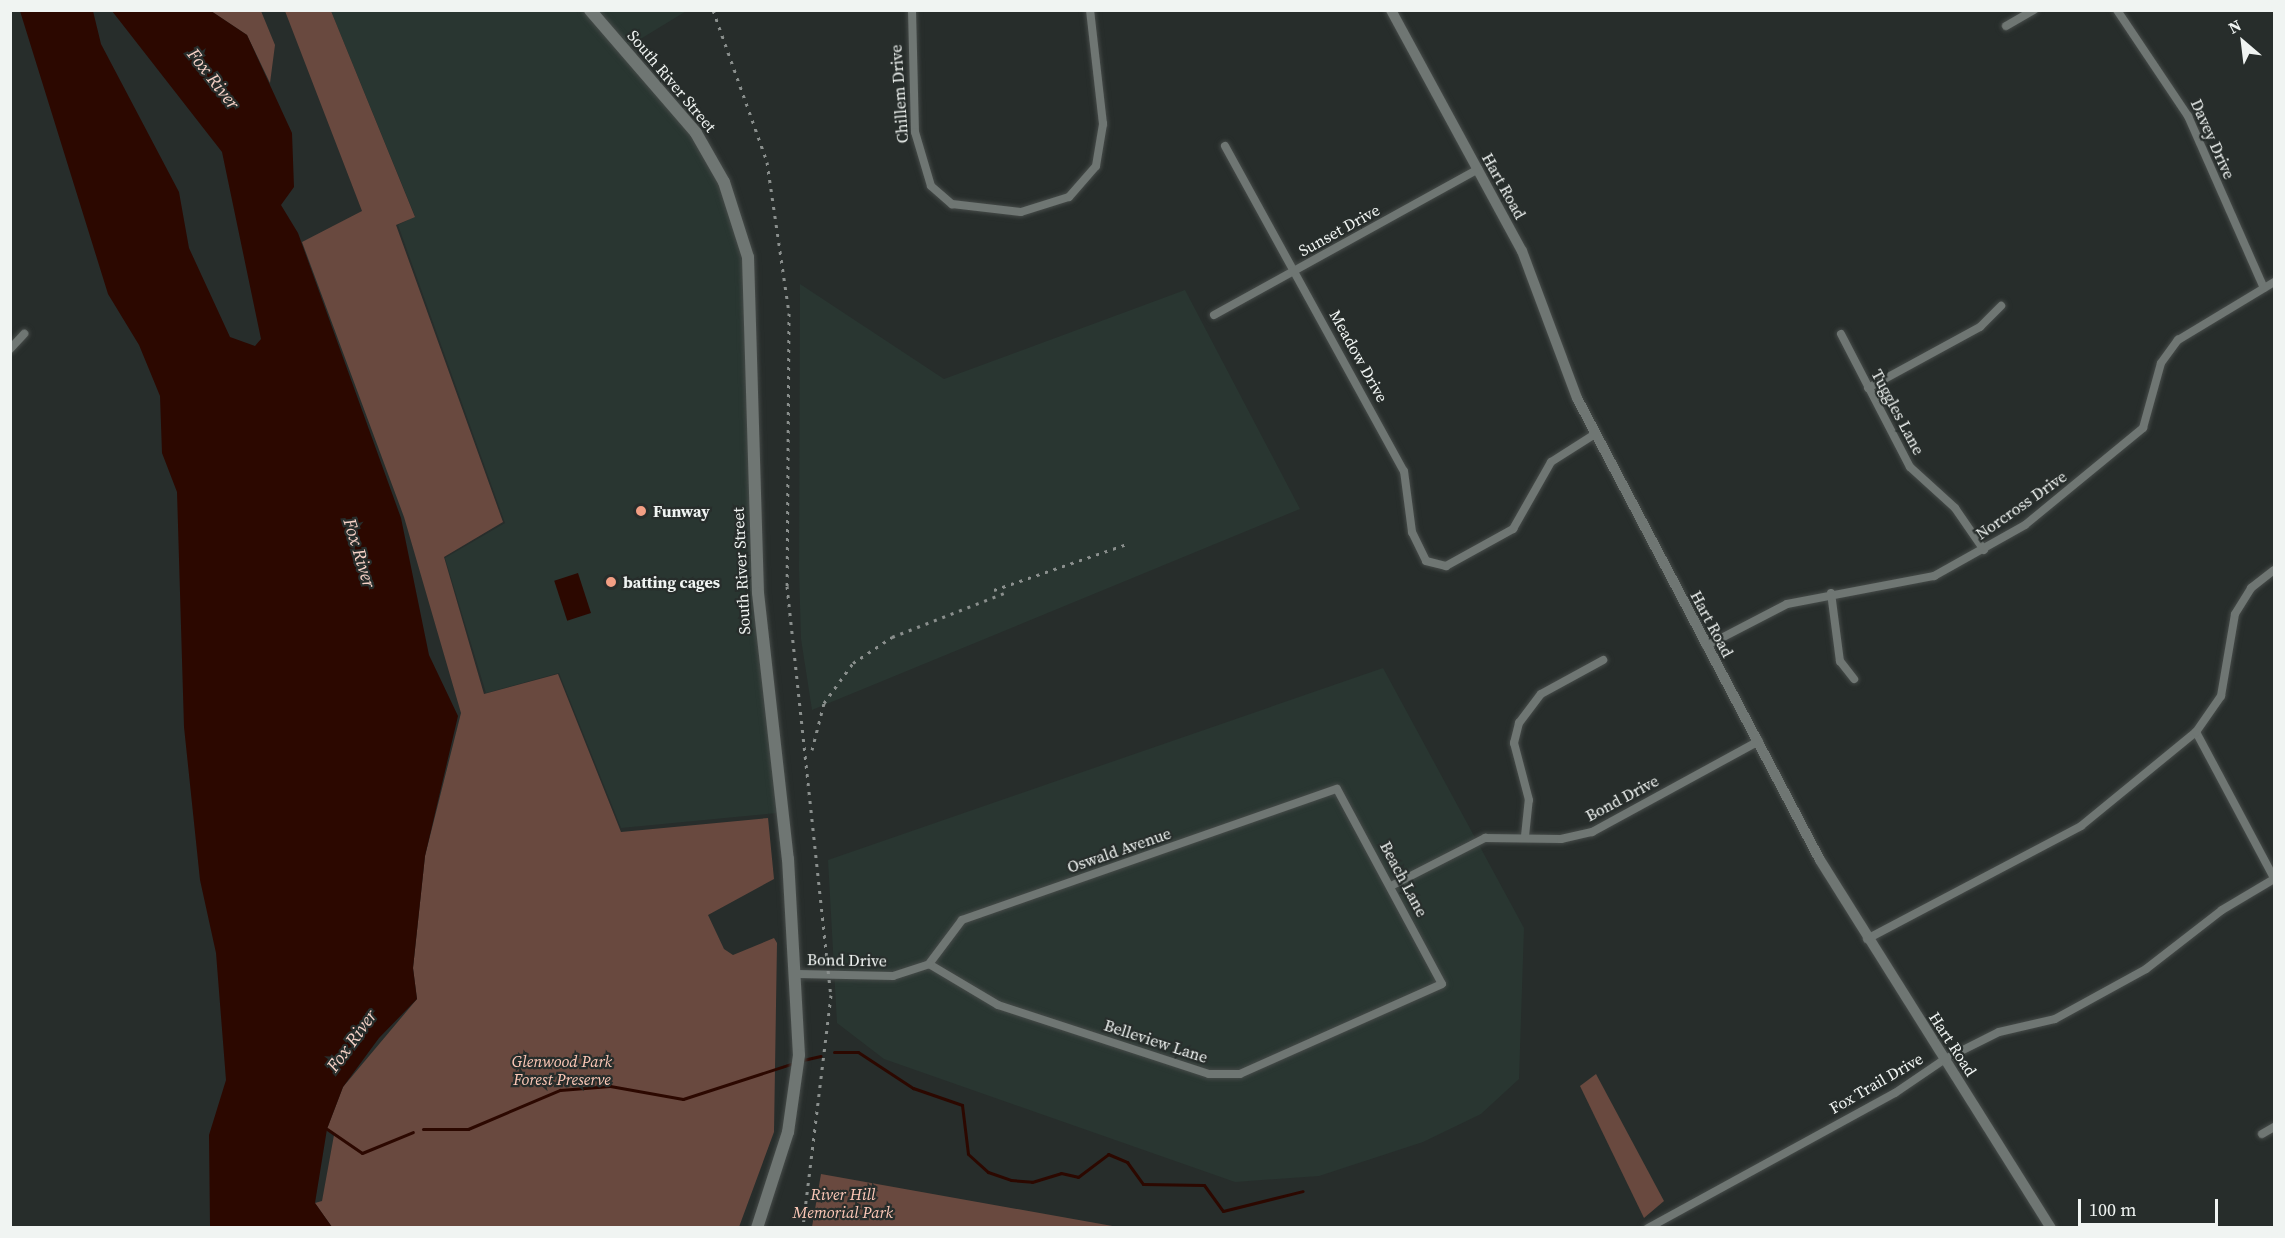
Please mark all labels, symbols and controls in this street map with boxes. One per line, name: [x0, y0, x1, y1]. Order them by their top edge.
north arrow: [2213, 12, 2273, 72]
text: N: [2224, 14, 2245, 39]
street label: South River Street: [624, 26, 720, 136]
water label: Fox River: [182, 44, 244, 114]
street label: Chillem Drive: [886, 44, 912, 144]
street label: Davey Drive: [2187, 96, 2239, 182]
street label: Hart Road: [1478, 150, 1530, 222]
street label: Sunset Drive: [1295, 200, 1383, 260]
street label: Meadow Drive: [1326, 306, 1392, 406]
street label: Tuggles Lane: [1868, 366, 1928, 458]
street label: Norcross Drive: [1972, 467, 2070, 543]
place label: Funway: [653, 501, 710, 521]
marker: Funway: [634, 504, 648, 518]
street label: South River Street: [728, 507, 754, 635]
water label: Fox River: [338, 516, 380, 590]
place label: batting cages: [623, 572, 720, 592]
marker: batting cages: [604, 575, 618, 589]
street label: Hart Road: [1686, 587, 1738, 661]
street label: Bond Drive: [1582, 771, 1662, 825]
street label: Oswald Avenue: [1065, 823, 1173, 877]
street label: Beach Lane: [1376, 838, 1432, 920]
street label: Bond Drive: [807, 950, 887, 970]
water label: Fox River: [322, 1006, 382, 1076]
street label: Hart Road: [1925, 1008, 1981, 1080]
street label: Belleview Lane: [1102, 1015, 1210, 1067]
street label: Fox Trail Drive: [1826, 1048, 1926, 1118]
park label: Glenwood Park Forest Preserve: [512, 1051, 612, 1089]
park label: River Hill Memorial Park: [793, 1184, 893, 1222]
scale bar: [2081, 1187, 2220, 1225]
text: 100 m: [2089, 1197, 2136, 1222]

